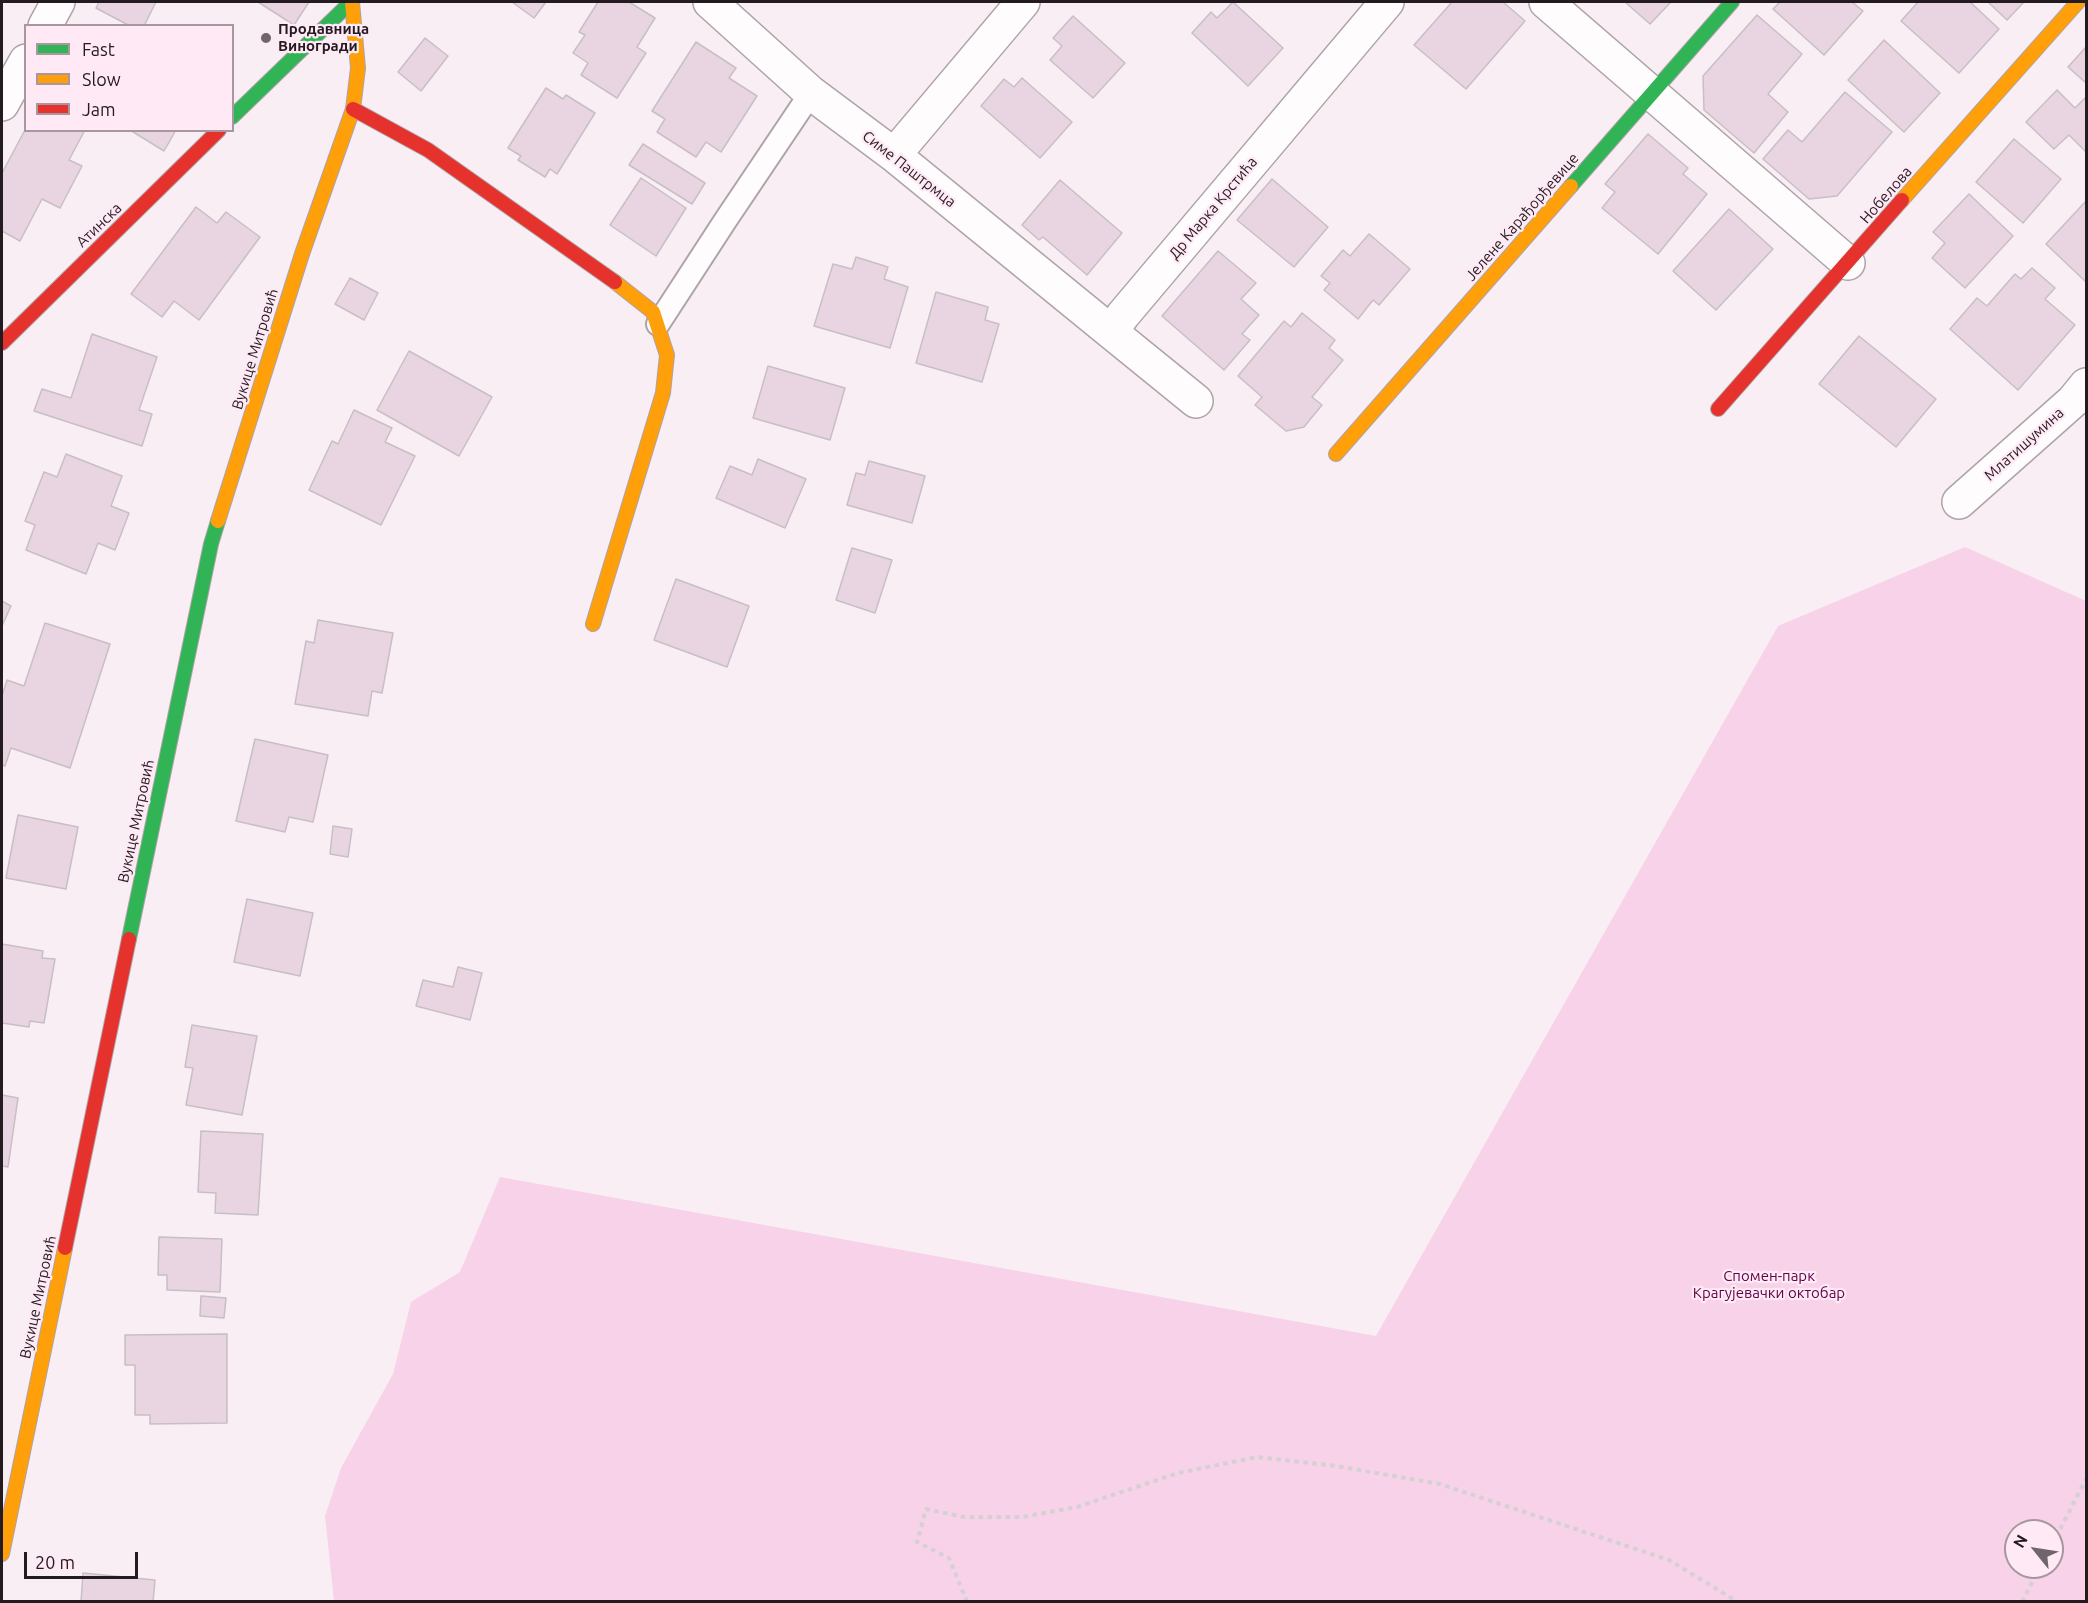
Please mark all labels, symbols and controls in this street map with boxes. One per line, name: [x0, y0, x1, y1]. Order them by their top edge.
place label: Продавница Виногради: [278, 20, 369, 55]
legend: [24, 24, 234, 132]
marker: Продавница Виногради: [259, 31, 273, 45]
text: Fast: [82, 39, 115, 59]
text: Slow: [82, 69, 121, 89]
text: Jam: [82, 99, 116, 119]
street label: Симе Паштрмца: [859, 127, 959, 211]
street label: Јелене Карађорђевице: [1462, 149, 1582, 285]
street label: Др Марка Крстића: [1165, 153, 1261, 263]
street label: Нобелова: [1856, 163, 1916, 227]
street label: Атинска: [73, 199, 125, 251]
street label: Вукице Митровић: [228, 286, 282, 412]
street label: Млатишумина: [1981, 404, 2067, 484]
street label: Вукице Митровић: [114, 758, 158, 884]
street label: Вукице Митровић: [16, 1234, 60, 1360]
park label: Спомен-парк Крагујевачки октобар: [1693, 1267, 1845, 1302]
north arrow: [2004, 1519, 2064, 1579]
text: N: [2009, 1531, 2031, 1551]
scale bar: [27, 1540, 141, 1578]
text: 20 m: [35, 1552, 75, 1572]

